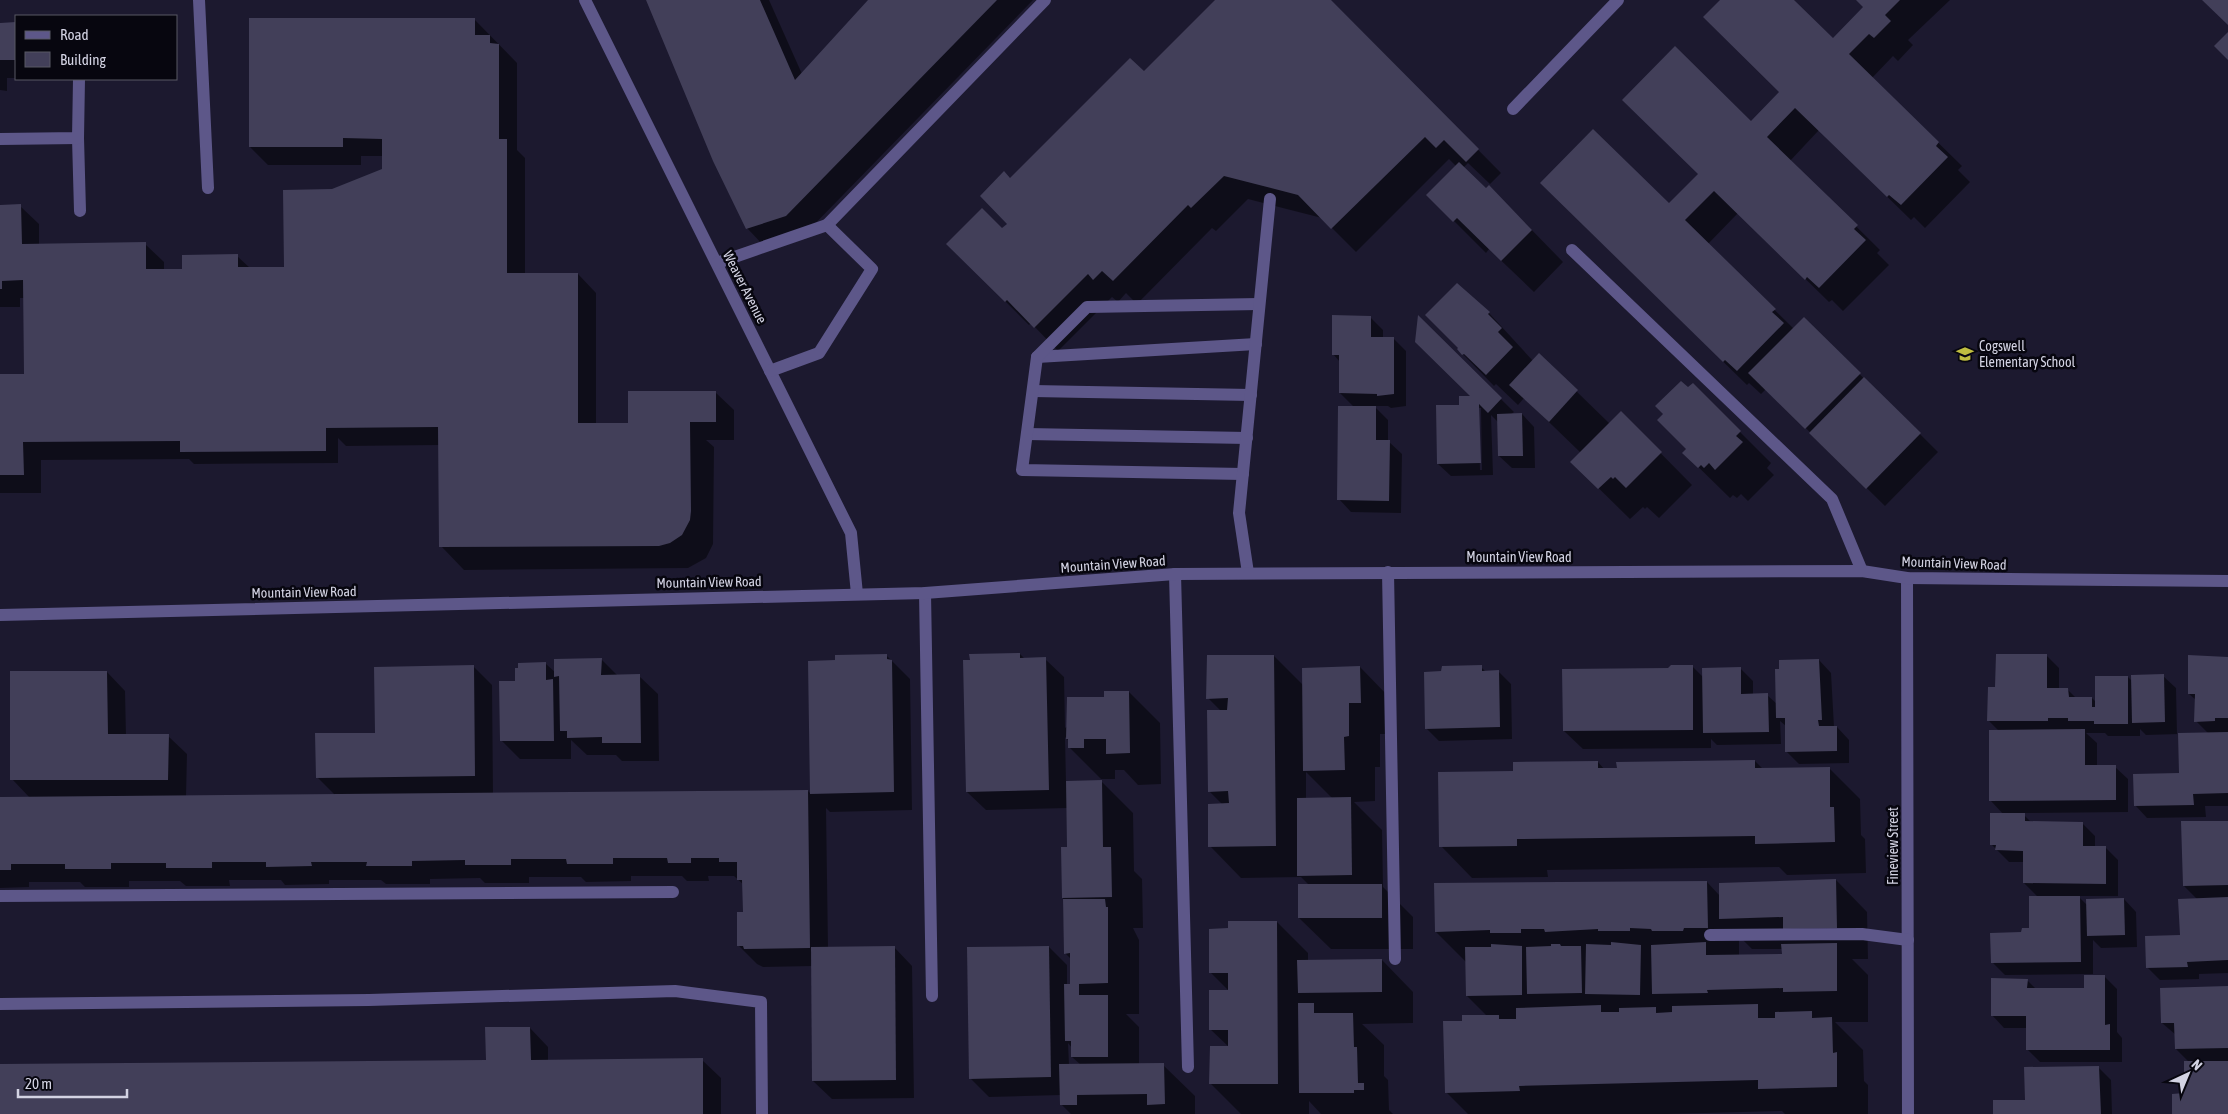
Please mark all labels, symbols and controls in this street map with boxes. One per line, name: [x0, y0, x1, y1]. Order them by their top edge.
legend: [15, 15, 178, 80]
text: Road: [60, 26, 89, 43]
text: Building: [60, 51, 106, 68]
street label: Weaver Avenue: [720, 248, 770, 326]
place label: Cogswell Elementary School: [1979, 338, 2075, 370]
school or university icon: Cogswell Elementary School: [1955, 344, 1975, 364]
street label: Mountain View Road: [1466, 549, 1572, 565]
street label: Mountain View Road: [1060, 552, 1166, 576]
street label: Mountain View Road: [1901, 553, 2007, 573]
street label: Mountain View Road: [656, 573, 762, 591]
street label: Mountain View Road: [251, 583, 357, 601]
street label: Fineview Street: [1885, 807, 1901, 885]
north arrow: [2163, 1049, 2213, 1099]
text: N: [2189, 1056, 2206, 1073]
scale bar: [18, 1066, 126, 1098]
text: 20 m: [25, 1075, 52, 1092]

